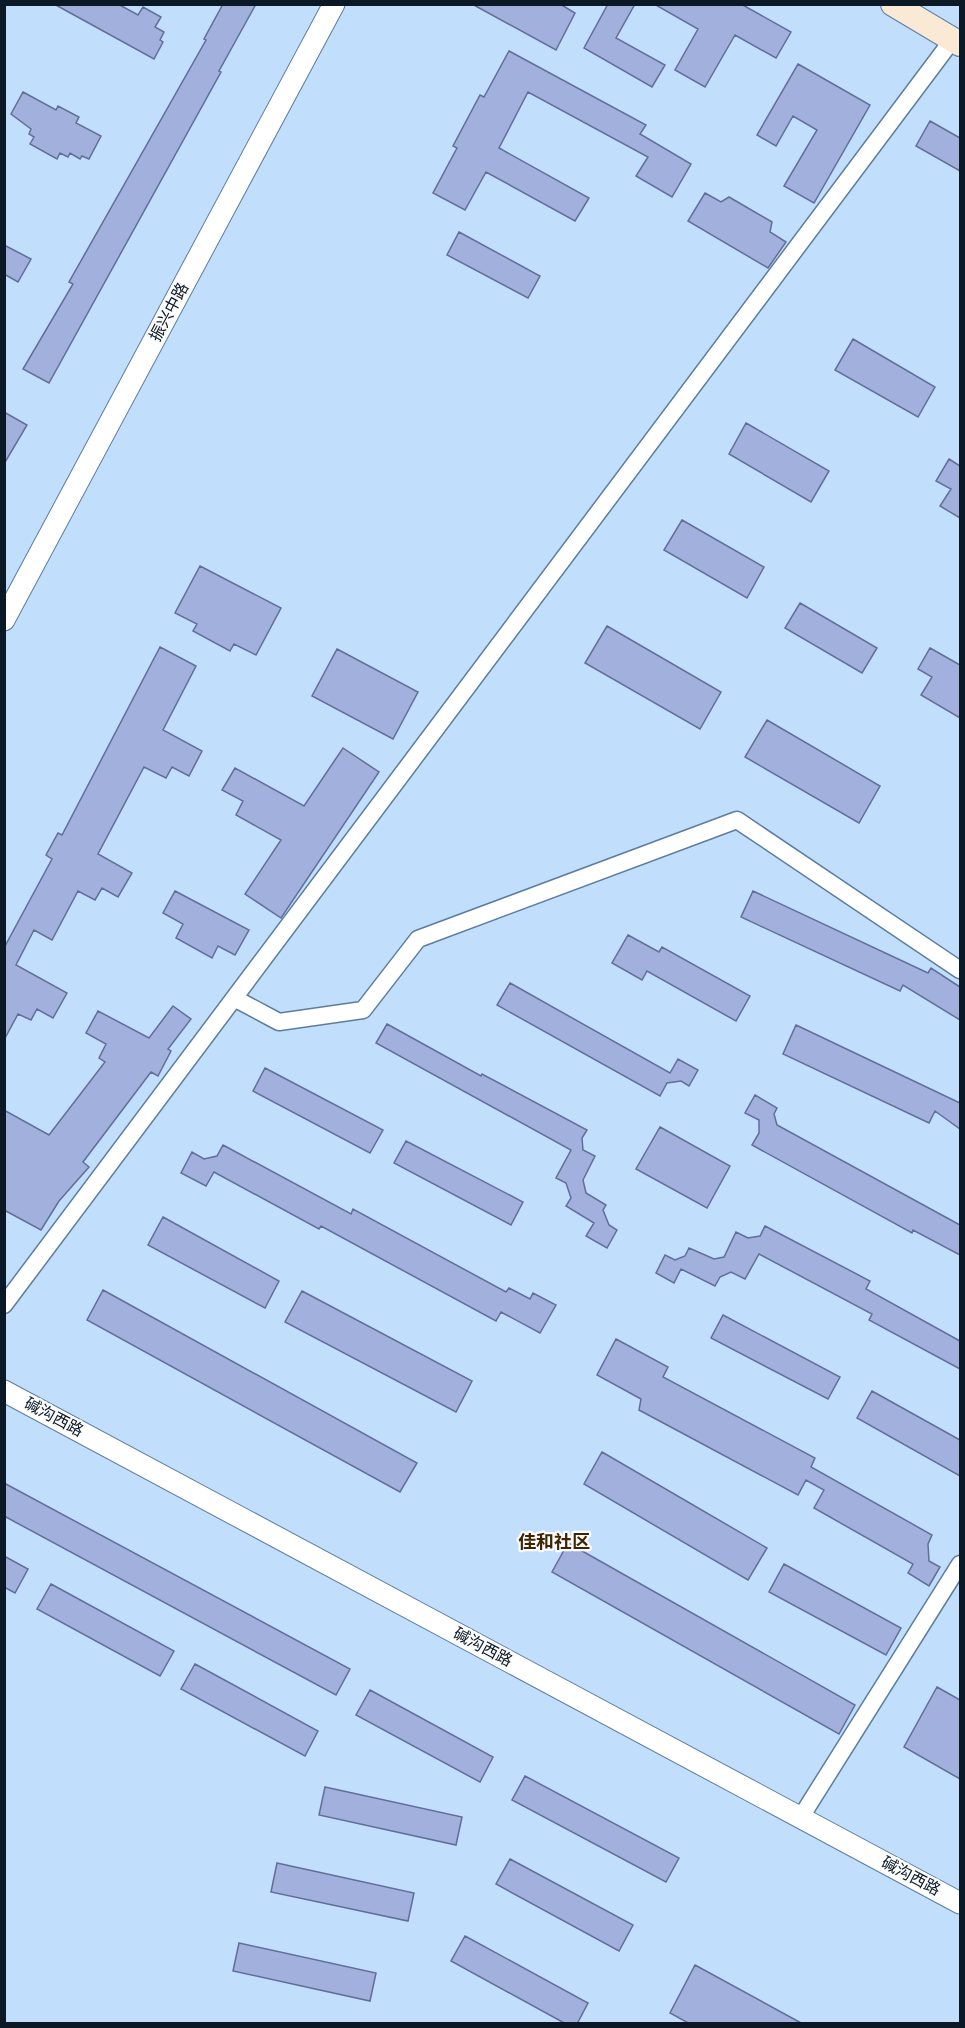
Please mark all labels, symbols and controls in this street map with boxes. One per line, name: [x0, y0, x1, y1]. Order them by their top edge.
street label: 振兴中路: [146, 279, 192, 345]
street label: 碱沟西路: [21, 1394, 87, 1440]
district label: 佳和社区: [518, 1531, 590, 1553]
street label: 碱沟西路: [450, 1624, 516, 1670]
street label: 碱沟西路: [878, 1853, 944, 1899]

